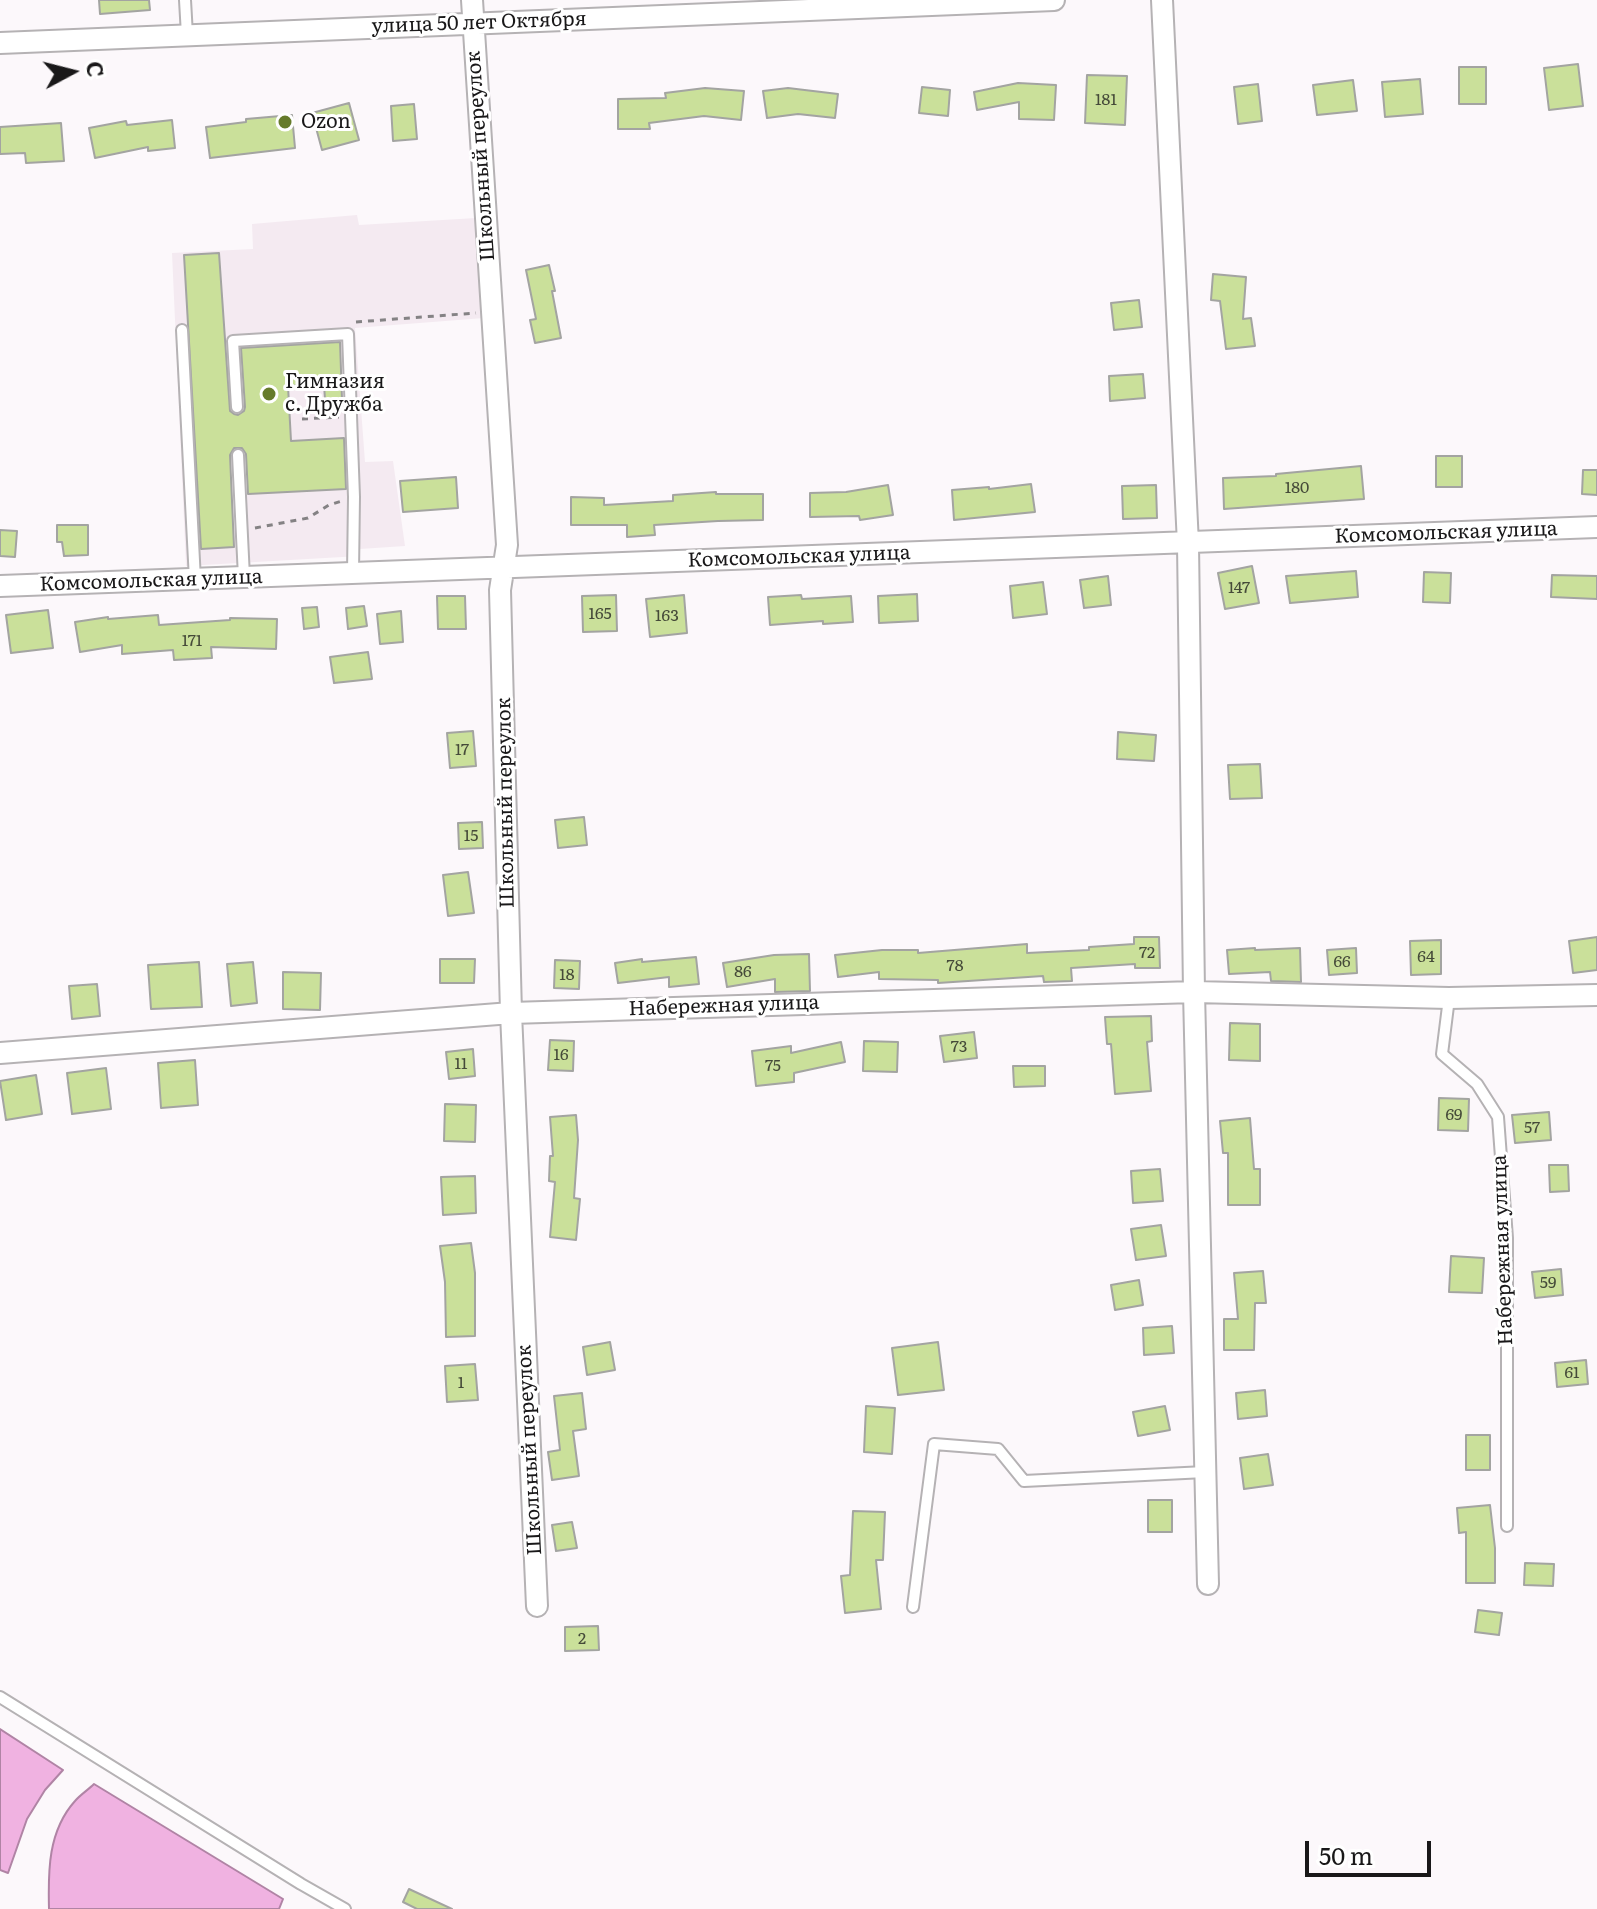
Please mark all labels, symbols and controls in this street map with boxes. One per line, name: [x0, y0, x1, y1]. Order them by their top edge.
street label: улица 50 лет Октября: [371, 7, 587, 39]
north arrow: [32, 32, 112, 112]
street label: Школьный переулок: [462, 50, 500, 262]
text: С: [79, 59, 114, 79]
house number: 181: [1095, 90, 1117, 110]
place label: Ozon: [301, 110, 351, 134]
marker: Ozon: [276, 113, 294, 131]
place label: Гимназия с. Дружба: [285, 370, 385, 417]
marker: Гимназия с. Дружба: [260, 385, 278, 403]
house number: 180: [1285, 478, 1309, 498]
street label: Комсомольская улица: [1334, 517, 1558, 549]
street label: Комсомольская улица: [687, 541, 911, 573]
street label: Комсомольская улица: [39, 565, 263, 597]
house number: 147: [1228, 578, 1250, 598]
house number: 165: [588, 604, 612, 624]
house number: 163: [655, 606, 679, 626]
house number: 171: [182, 631, 202, 651]
street label: Школьный переулок: [492, 697, 520, 909]
house number: 17: [455, 740, 469, 760]
house number: 15: [464, 826, 478, 846]
house number: 72: [1139, 943, 1155, 963]
house number: 64: [1417, 947, 1435, 967]
house number: 66: [1333, 952, 1351, 972]
house number: 78: [947, 956, 963, 976]
house number: 86: [734, 962, 752, 982]
house number: 18: [559, 965, 575, 985]
street label: Набережная улица: [628, 991, 820, 1021]
house number: 73: [951, 1037, 967, 1057]
house number: 16: [553, 1045, 569, 1065]
house number: 11: [454, 1054, 468, 1074]
house number: 75: [765, 1056, 781, 1076]
house number: 69: [1446, 1105, 1462, 1125]
house number: 57: [1524, 1118, 1540, 1138]
street label: Набережная улица: [1488, 1154, 1518, 1346]
house number: 59: [1540, 1273, 1556, 1293]
street label: Школьный переулок: [512, 1344, 548, 1556]
house number: 61: [1564, 1363, 1580, 1383]
house number: 1: [458, 1373, 464, 1393]
house number: 2: [578, 1629, 586, 1649]
scale bar: [1309, 1825, 1435, 1875]
text: 50 m: [1319, 1837, 1373, 1872]

